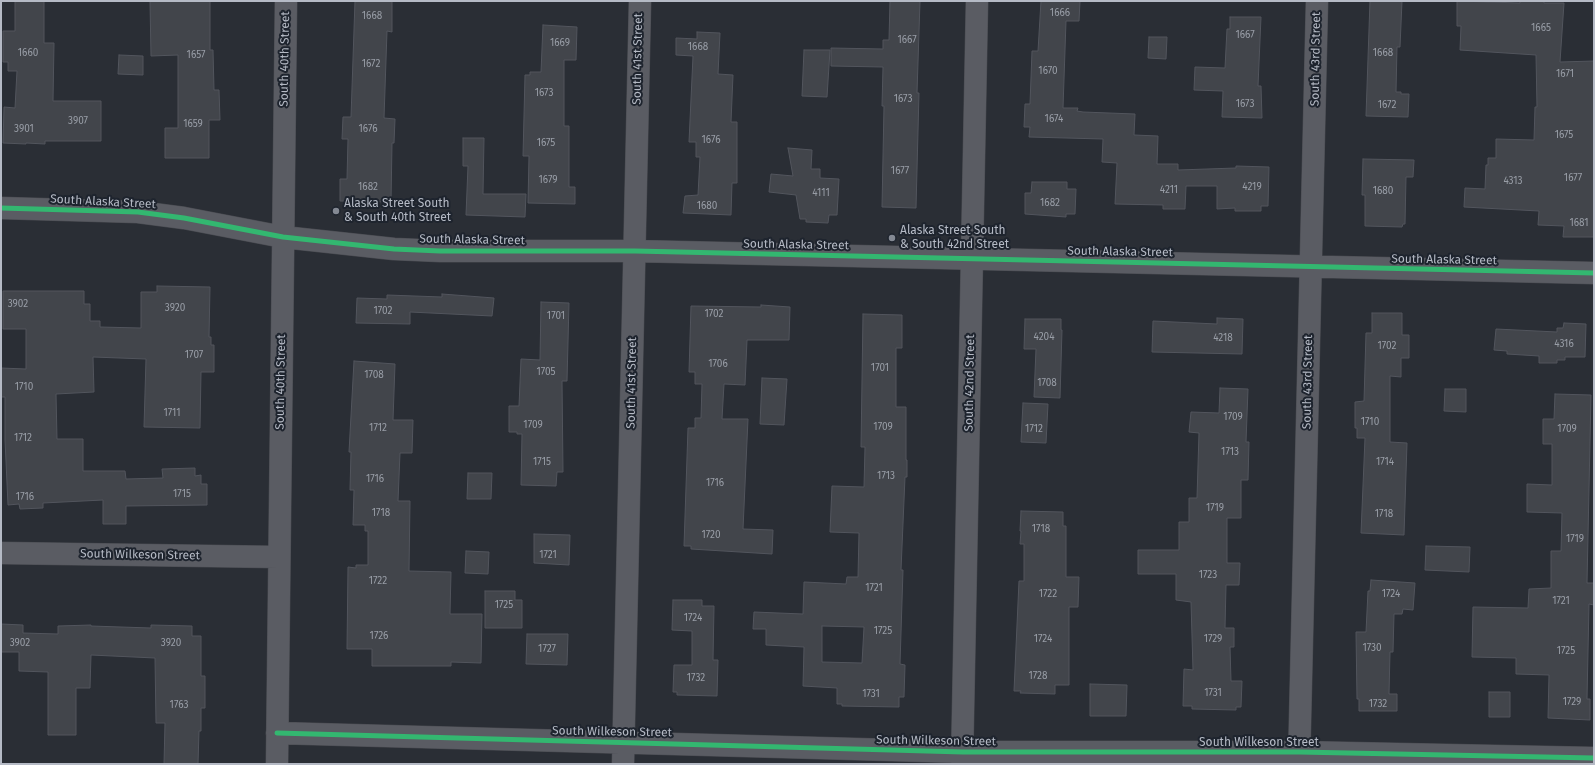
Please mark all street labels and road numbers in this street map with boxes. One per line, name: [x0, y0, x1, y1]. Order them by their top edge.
street label: South 40th Street: [277, 11, 293, 107]
street label: South 43rd Street: [1308, 12, 1324, 106]
street label: South 41st Street: [630, 13, 646, 105]
street label: South Alaska Street: [50, 192, 156, 212]
street label: South Alaska Street: [419, 232, 525, 248]
street label: South Alaska Street: [743, 237, 849, 253]
street label: South Alaska Street: [1067, 244, 1173, 260]
street label: South Alaska Street: [1391, 252, 1497, 268]
street label: South 40th Street: [273, 334, 289, 430]
street label: South 42nd Street: [962, 334, 978, 432]
street label: South 43rd Street: [1300, 335, 1316, 429]
street label: South 41st Street: [624, 337, 640, 429]
street label: South Wilkeson Street: [80, 547, 200, 563]
street label: South Wilkeson Street: [552, 724, 672, 740]
street label: South Wilkeson Street: [876, 733, 996, 749]
street label: South Wilkeson Street: [1199, 736, 1319, 750]

